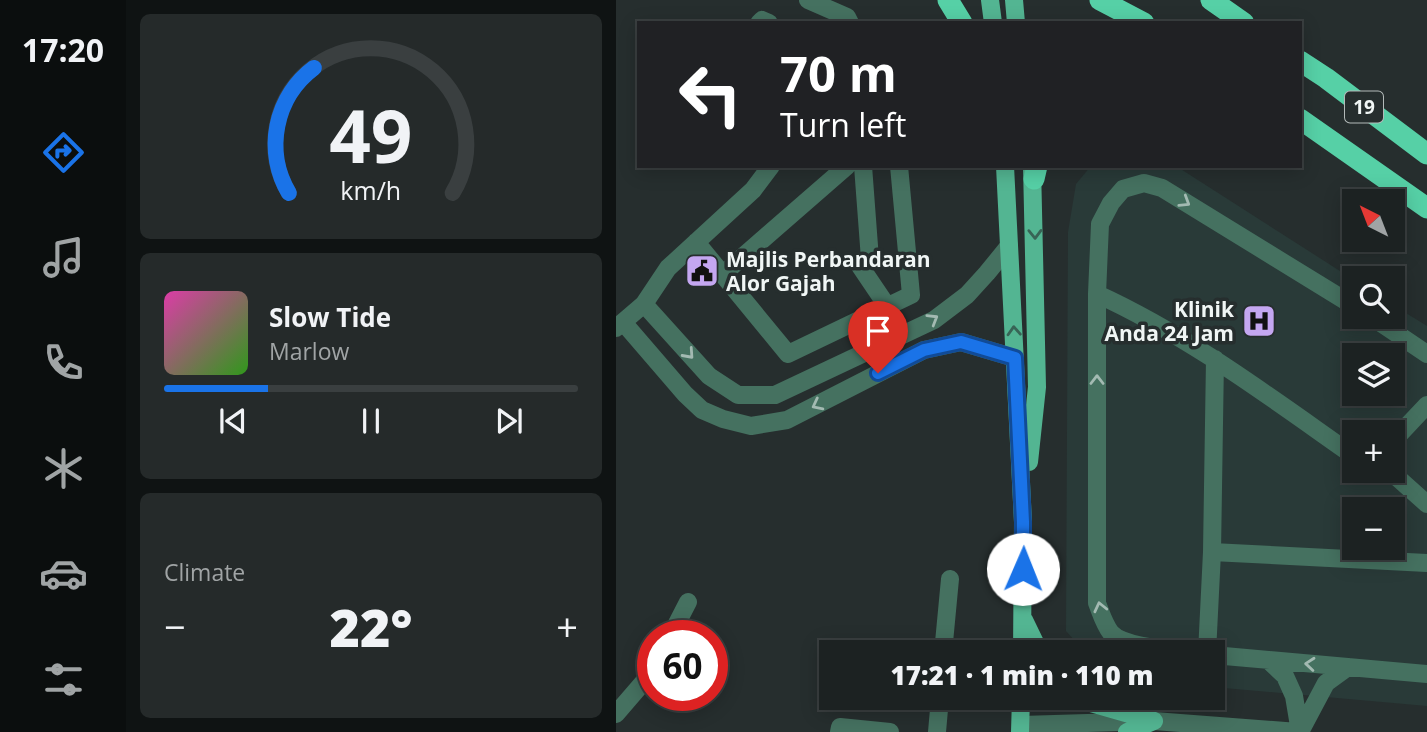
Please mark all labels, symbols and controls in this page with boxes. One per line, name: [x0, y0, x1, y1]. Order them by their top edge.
text: 17:20: [22, 28, 104, 71]
text: 70 m: [780, 40, 897, 106]
icon: left: [665, 49, 756, 140]
text: 49: [329, 85, 413, 184]
road number: 19: [1345, 92, 1383, 122]
text: Turn left: [780, 103, 906, 146]
icon: directions: [39, 128, 88, 177]
text: km/h: [341, 172, 401, 206]
north arrow: [1342, 189, 1405, 252]
map controls: [1342, 189, 1405, 560]
one-way arrow: [1178, 194, 1191, 207]
one-way arrow: [1027, 229, 1042, 240]
icon: music: [39, 233, 88, 282]
place label: Majlis Perbandaran Alor Gajah: [726, 245, 931, 297]
public building icon: Majlis Perbandaran Alor Gajah: [683, 252, 721, 290]
button: search: [1342, 266, 1405, 329]
place label: Klinik Anda 24 Jam: [1105, 295, 1235, 347]
text: Slow Tide: [269, 299, 391, 335]
pin: [848, 301, 908, 373]
hospital icon: Klinik Anda 24 Jam: [1240, 302, 1278, 340]
icon: arrive: [859, 312, 897, 350]
one-way arrow: [925, 314, 938, 327]
one-way arrow: [1007, 325, 1022, 336]
text: Marlow: [269, 335, 349, 367]
icon: phone: [39, 338, 88, 387]
button: layers: [1342, 343, 1405, 406]
one-way arrow: [681, 346, 694, 359]
one-way arrow: [1089, 374, 1105, 385]
one-way arrow: [812, 397, 824, 411]
icon: previous: [214, 402, 252, 440]
icon: pause: [352, 402, 390, 440]
icon: next: [490, 402, 528, 440]
button: +: [1342, 420, 1405, 483]
icon: climate: [39, 444, 88, 493]
button: −: [1342, 497, 1405, 560]
position arrow: [986, 532, 1060, 606]
icon: car: [39, 549, 88, 598]
text: Climate: [164, 556, 245, 588]
text: 22°: [330, 591, 412, 662]
text: −: [164, 600, 186, 652]
text: +: [556, 600, 578, 652]
one-way arrow: [1094, 601, 1108, 613]
speed limit sign: 60: [637, 620, 728, 711]
icon: filters: [39, 655, 88, 704]
text: 17:21 · 1 min · 110 m: [891, 657, 1153, 693]
one-way arrow: [1304, 657, 1315, 672]

